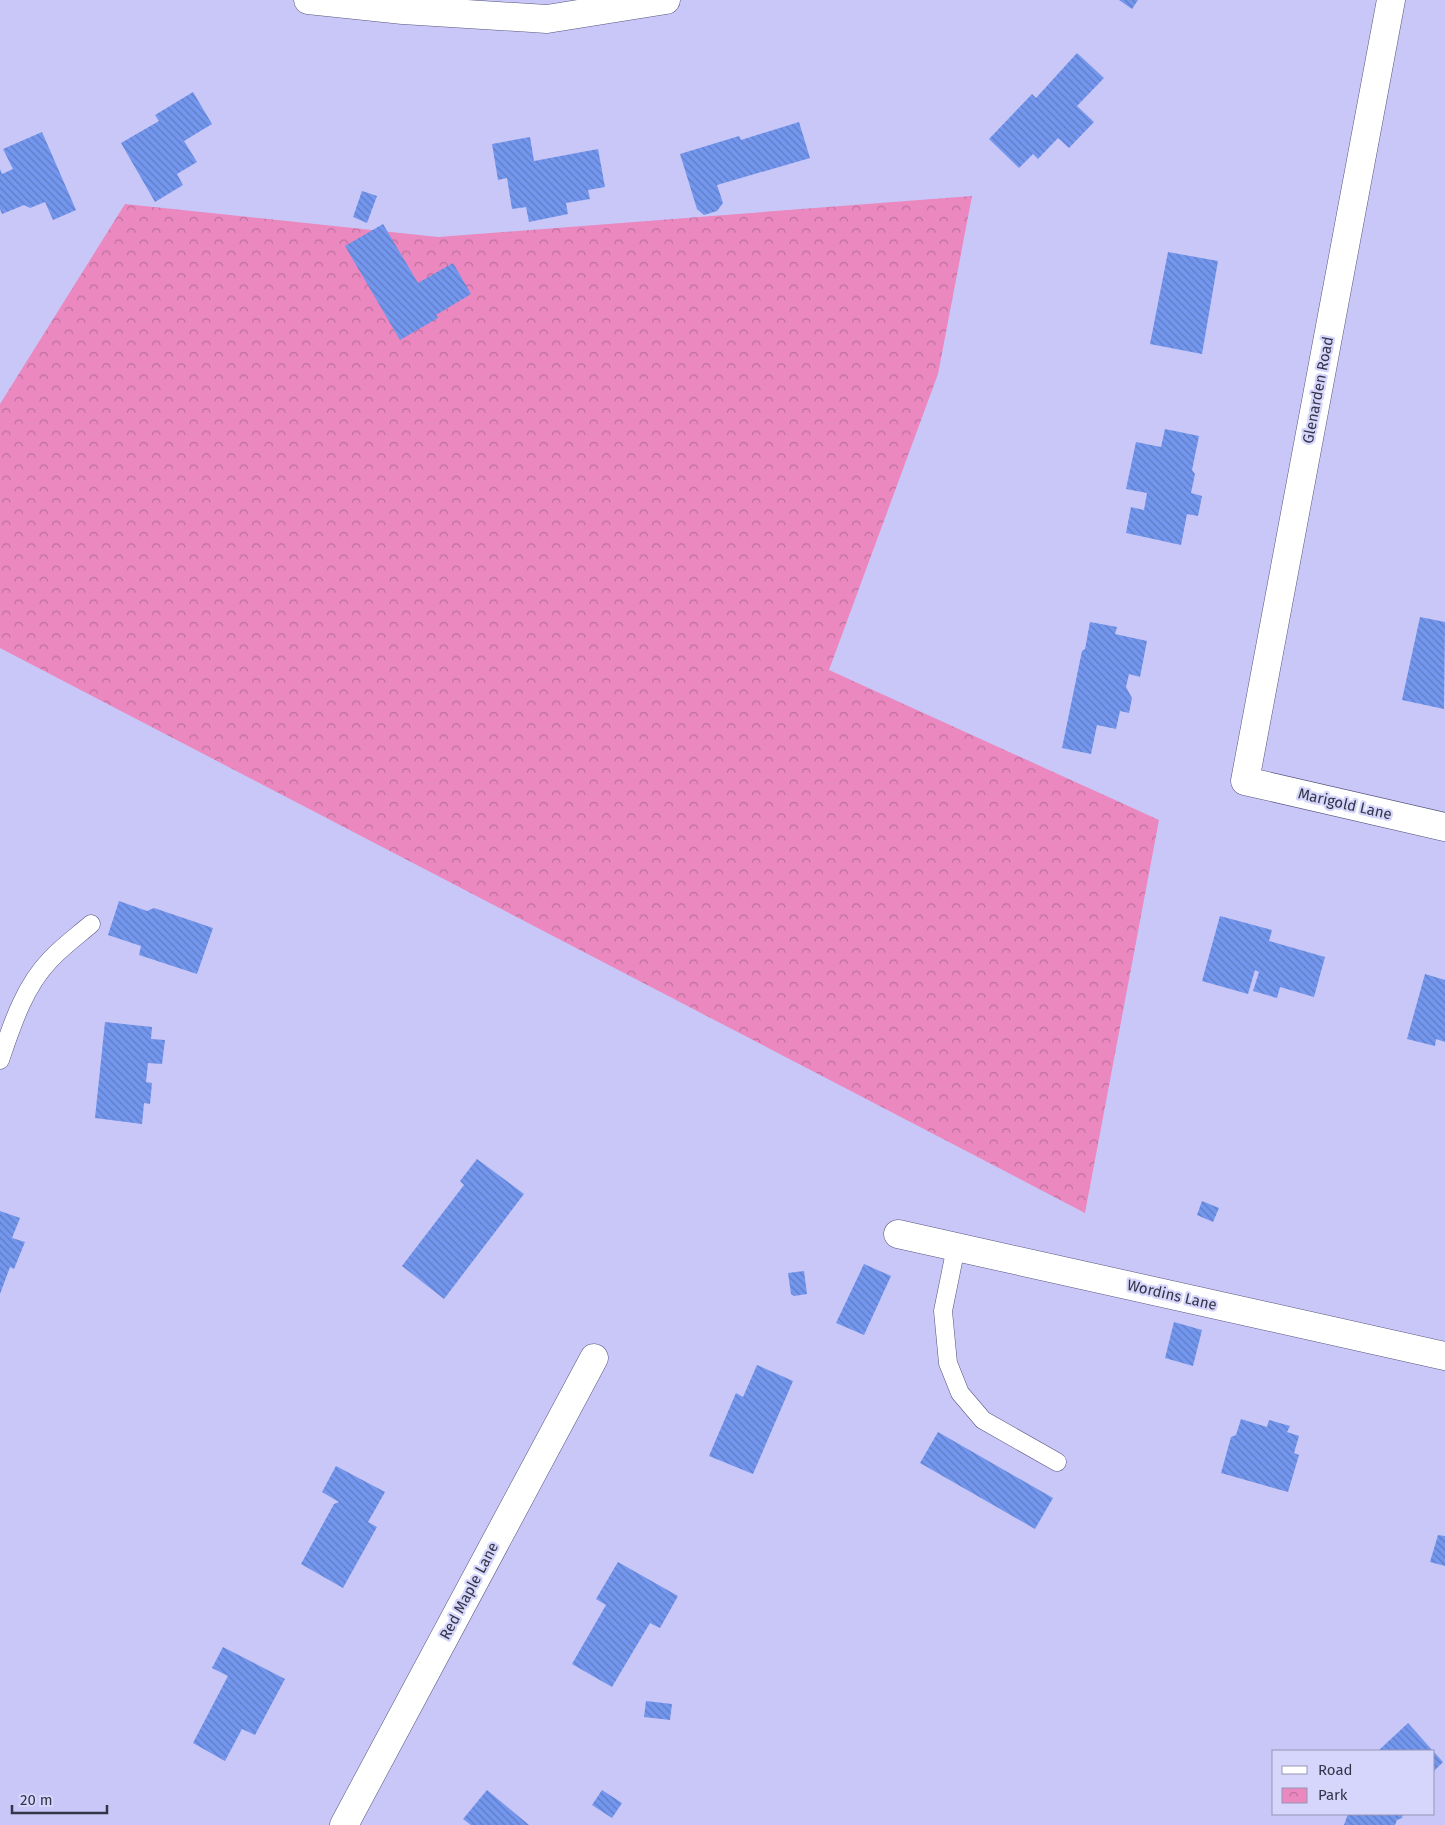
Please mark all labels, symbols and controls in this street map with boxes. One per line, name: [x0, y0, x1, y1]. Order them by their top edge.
street label: Glenarden Road: [1299, 335, 1337, 445]
street label: Marigold Lane: [1296, 784, 1394, 824]
street label: Wordins Lane: [1125, 1276, 1219, 1314]
street label: Red Maple Lane: [436, 1539, 502, 1643]
legend: [1272, 1750, 1435, 1815]
text: Road: [1318, 1761, 1353, 1779]
scale bar: [12, 1782, 108, 1814]
text: Park: [1318, 1786, 1348, 1804]
text: 20 m: [20, 1791, 53, 1809]

